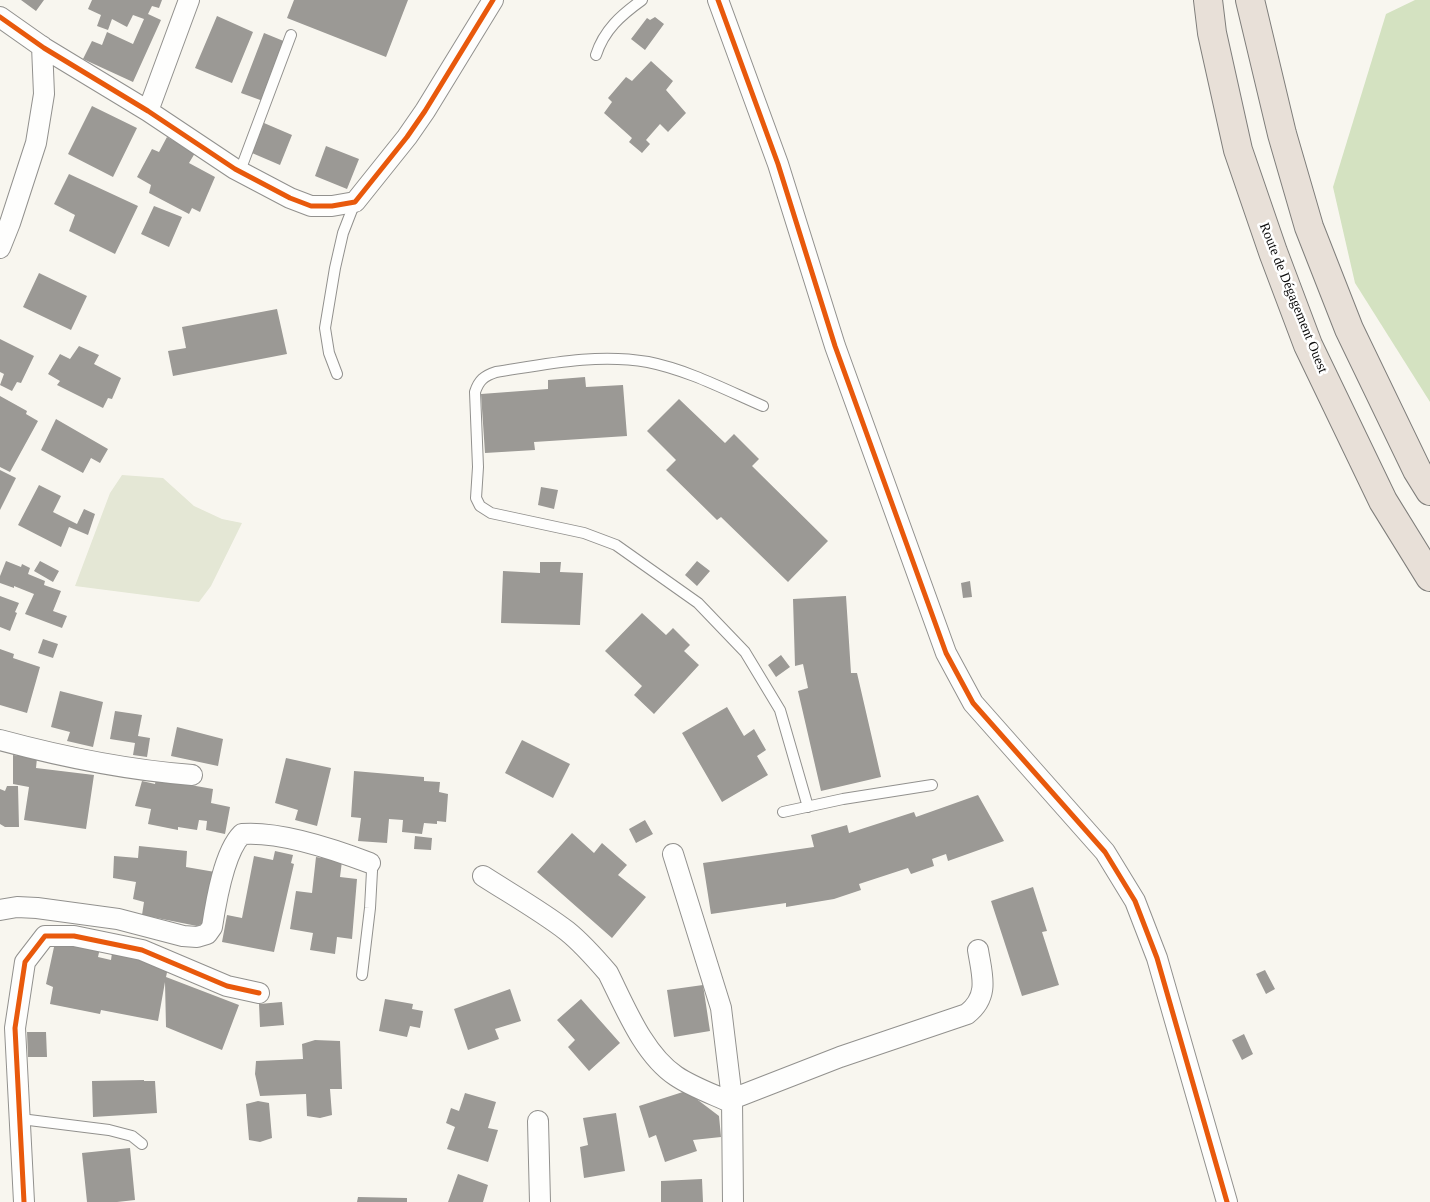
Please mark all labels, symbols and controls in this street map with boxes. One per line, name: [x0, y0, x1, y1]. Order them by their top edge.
street label: Route de Dégagement Ouest: [1255, 220, 1331, 376]

